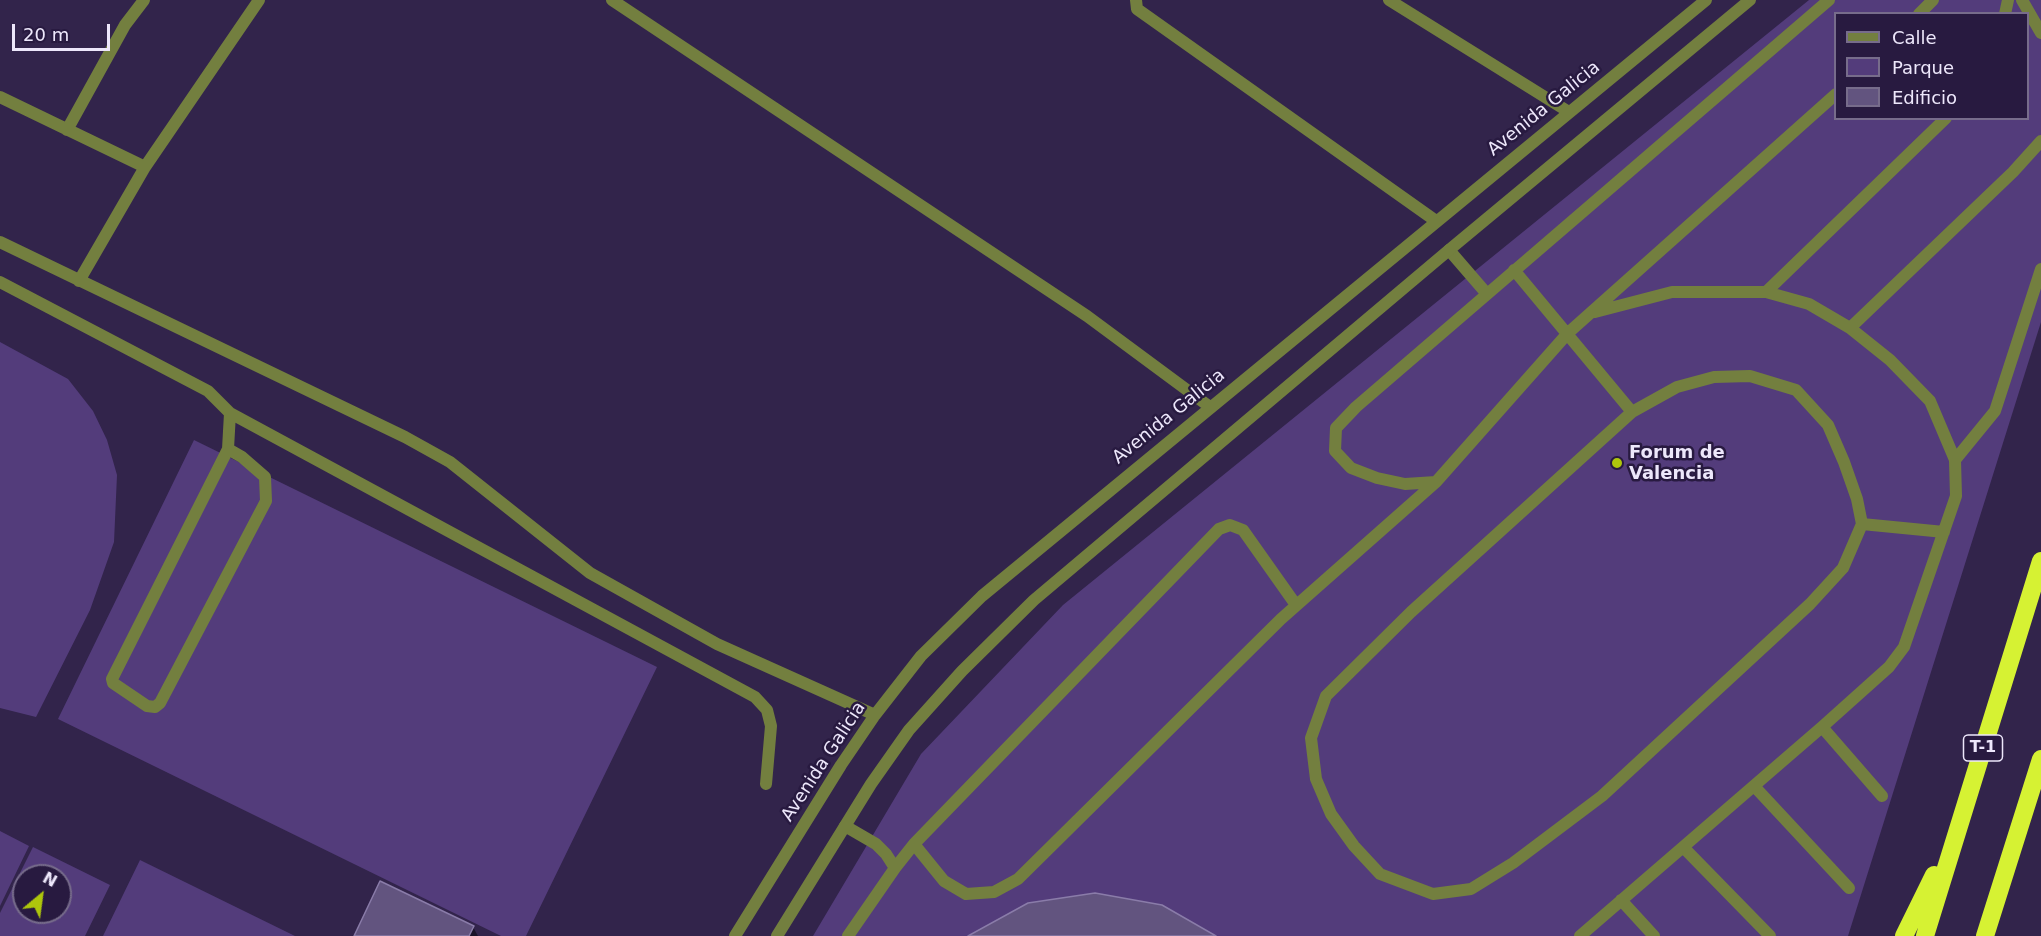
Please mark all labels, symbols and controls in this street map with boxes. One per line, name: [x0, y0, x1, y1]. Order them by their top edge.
scale bar: [15, 12, 112, 50]
legend: [1834, 12, 2029, 120]
text: 20 m: [23, 24, 69, 45]
text: Calle: [1892, 27, 1937, 48]
street label: Avenida Galicia: [1483, 57, 1605, 161]
text: Parque: [1892, 57, 1954, 78]
text: Edificio: [1892, 87, 1957, 108]
street label: Avenida Galicia: [1108, 365, 1230, 469]
place label: Forum de Valencia: [1629, 442, 1725, 484]
marker: Forum de Valencia: [1610, 456, 1624, 470]
street label: Avenida Galicia: [777, 698, 871, 826]
road number: T-1: [1964, 735, 2002, 761]
north arrow: [12, 864, 72, 924]
text: N: [40, 868, 60, 891]

